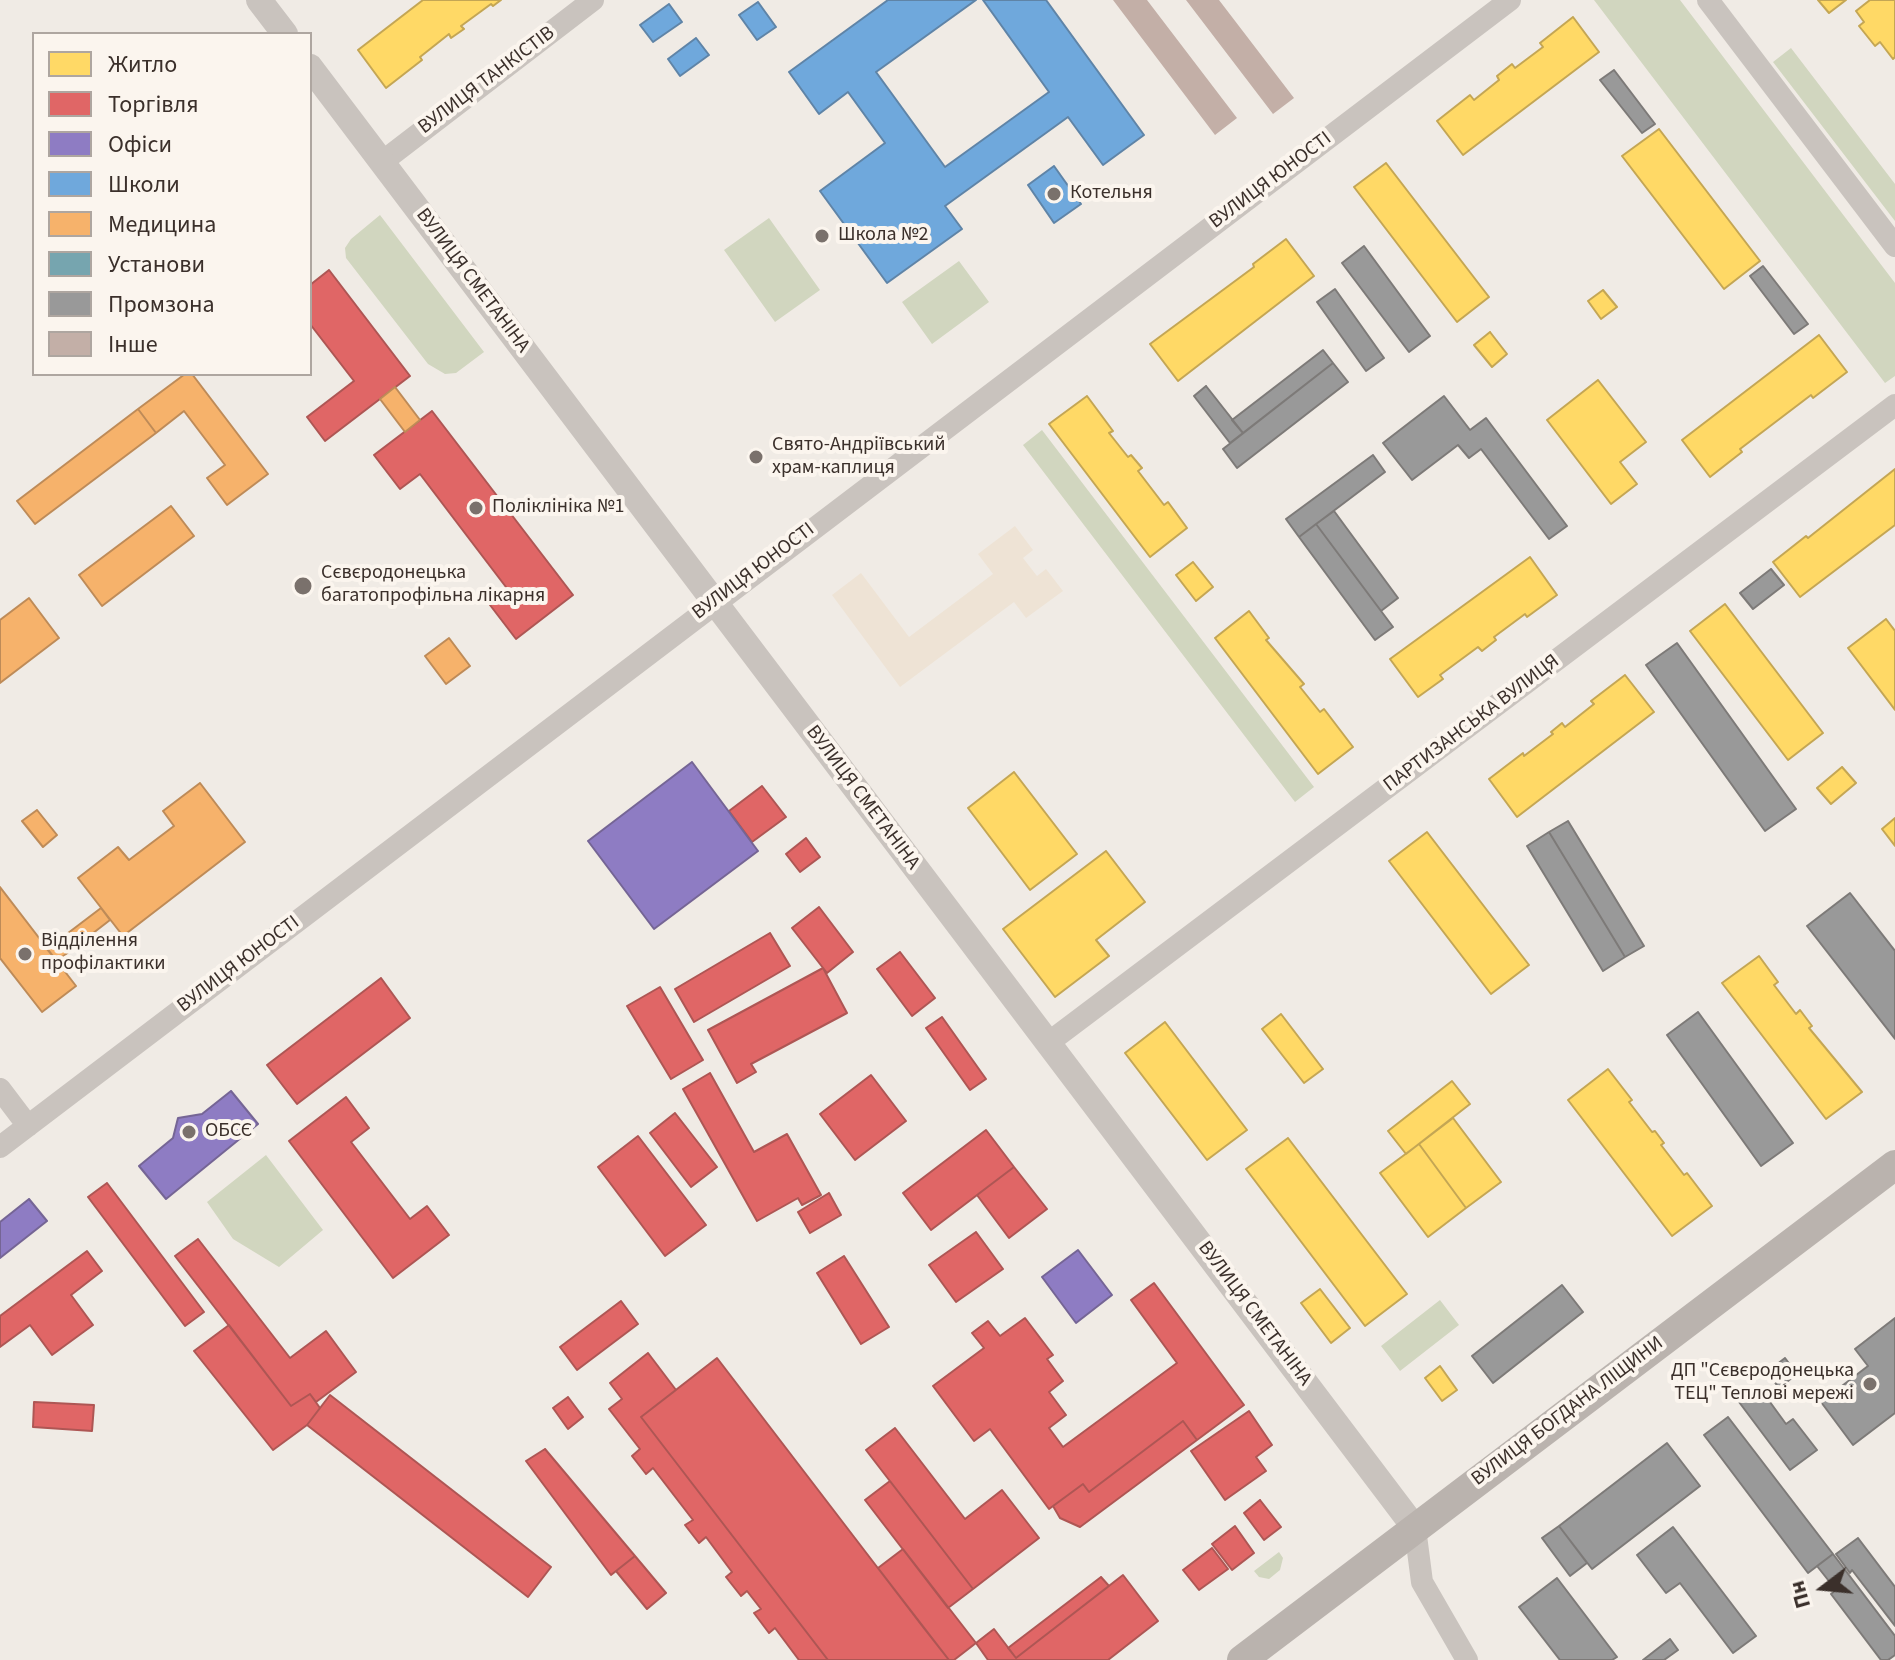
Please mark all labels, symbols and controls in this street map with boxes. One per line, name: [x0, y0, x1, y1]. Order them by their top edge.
street label: ВУЛИЦЯ ТАНКІСТІВ: [414, 22, 560, 140]
legend: [32, 32, 312, 376]
text: Житло: [108, 47, 177, 82]
text: Торгівля: [108, 87, 199, 122]
text: Офіси: [108, 127, 172, 162]
street label: ВУЛИЦЯ ЮНОСТІ: [1205, 127, 1337, 235]
text: Школи: [108, 167, 180, 202]
place label: Котельня: [1070, 182, 1153, 206]
marker: Котельня: [1045, 185, 1063, 203]
street label: ВУЛИЦЯ СМЕТАНІНА: [410, 204, 534, 358]
text: Медицина: [108, 207, 216, 242]
place label: Школа №2: [838, 224, 928, 248]
marker: Школа №2: [813, 227, 831, 245]
text: Установи: [108, 247, 205, 282]
text: Промзона: [108, 287, 215, 322]
text: Інше: [108, 327, 158, 362]
place label: Свято-Андріївський храм-каплиця: [772, 434, 946, 481]
marker: Свято-Андріївський храм-каплиця: [747, 448, 765, 466]
place label: Поліклініка №1: [492, 496, 624, 520]
marker: Поліклініка №1: [467, 499, 485, 517]
street label: ВУЛИЦЯ ЮНОСТІ: [688, 518, 820, 626]
place label: Сєвєродонецька багатопрофільна лікарня: [321, 562, 545, 609]
marker: Сєвєродонецька багатопрофільна лікарня: [292, 575, 314, 597]
street label: ПАРТИЗАНСЬКА ВУЛИЦЯ: [1379, 650, 1565, 798]
street label: ВУЛИЦЯ СМЕТАНІНА: [800, 721, 924, 875]
street label: ВУЛИЦЯ ЮНОСТІ: [173, 911, 305, 1019]
place label: Відділення профілактики: [41, 930, 166, 977]
marker: Відділення профілактики: [16, 945, 34, 963]
place label: ОБСЄ: [205, 1120, 252, 1144]
marker: ОБСЄ: [180, 1123, 198, 1141]
street label: ВУЛИЦЯ СМЕТАНІНА: [1192, 1237, 1316, 1391]
street label: ВУЛИЦЯ БОГДАНА ЛІЩИНИ: [1467, 1332, 1669, 1492]
place label: ДП "Сєвєродонецька ТЕЦ" Теплові мережі: [1671, 1360, 1854, 1407]
marker: ДП "Сєвєродонецька ТЕЦ" Теплові мережі: [1861, 1375, 1879, 1393]
north arrow: [1783, 1548, 1863, 1628]
text: Пн: [1781, 1577, 1819, 1612]

